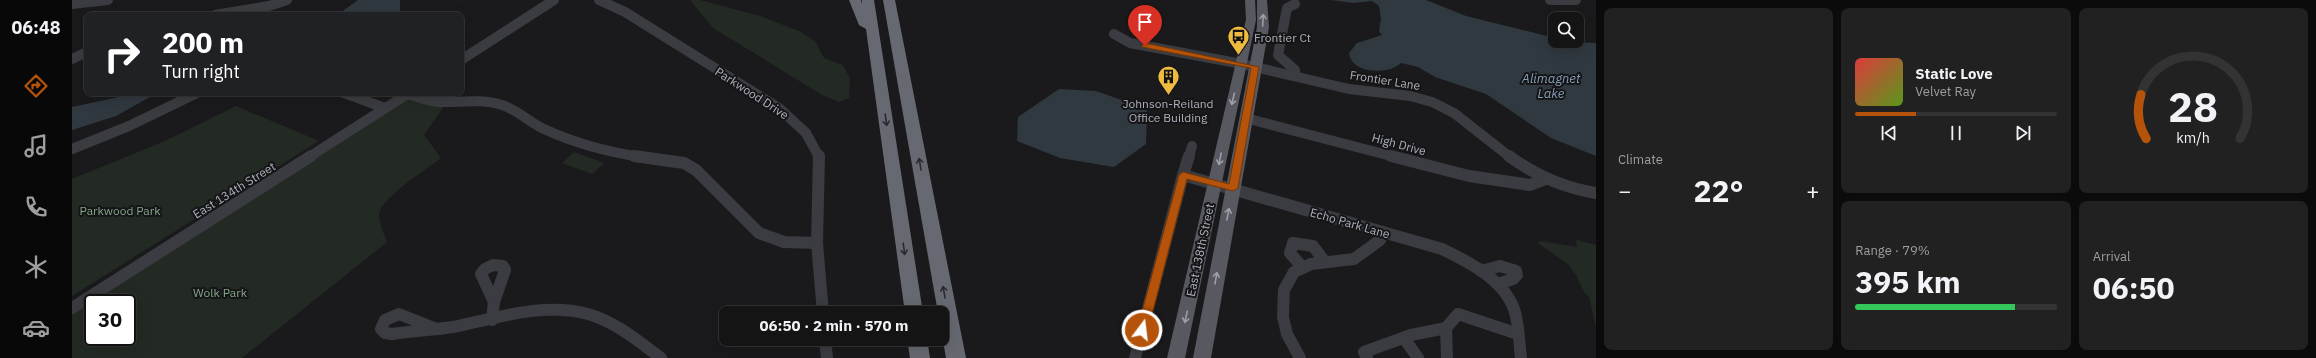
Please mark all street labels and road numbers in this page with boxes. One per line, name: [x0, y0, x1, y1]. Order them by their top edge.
street label: Parkwood Drive: [712, 64, 792, 123]
street label: Frontier Lane: [1349, 67, 1422, 93]
street label: High Drive: [1370, 130, 1428, 159]
street label: East 134th Street: [190, 159, 278, 221]
street label: East 138th Street: [1183, 202, 1217, 298]
street label: Echo Park Lane: [1308, 204, 1392, 242]

